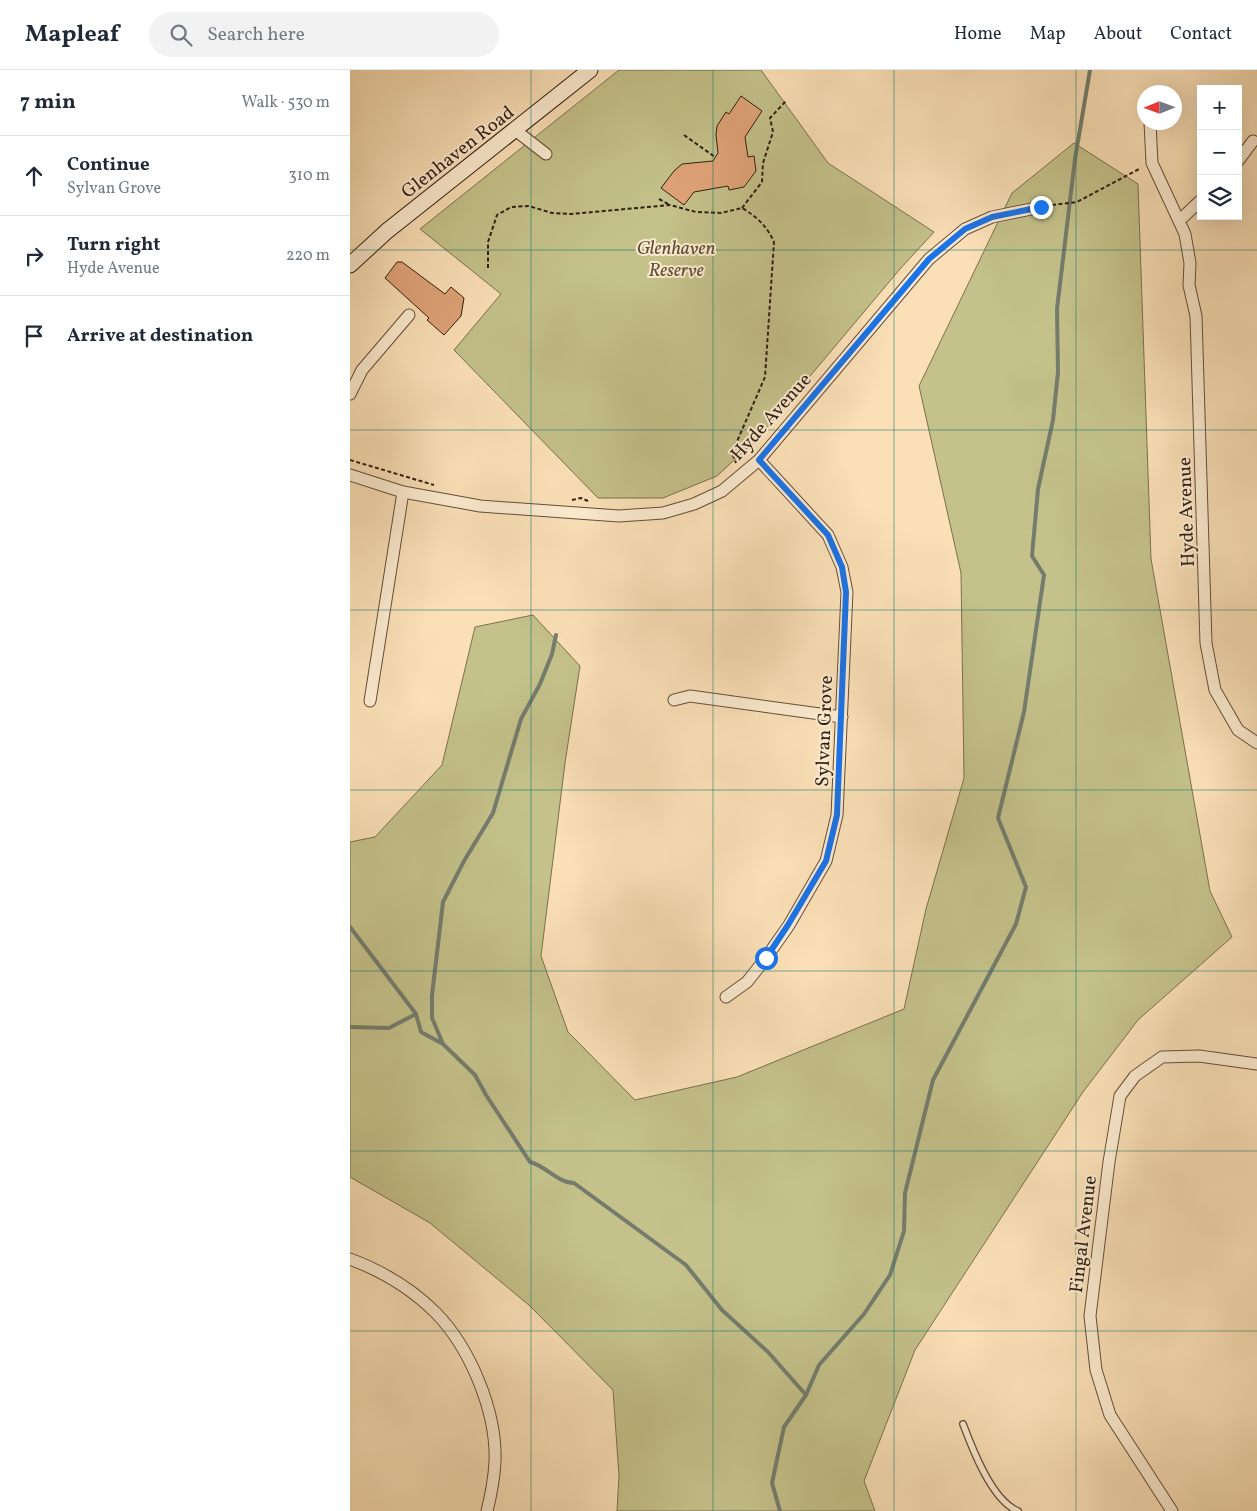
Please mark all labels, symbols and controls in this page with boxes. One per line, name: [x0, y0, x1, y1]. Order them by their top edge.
search box: [149, 12, 499, 57]
text: Mapleaf: [25, 18, 119, 52]
icon: search: [167, 21, 195, 49]
text: Search here: [207, 22, 305, 48]
text: Home: [954, 22, 1002, 47]
text: Map: [1030, 22, 1066, 47]
text: About: [1094, 22, 1142, 47]
text: Contact: [1170, 22, 1232, 47]
north arrow: [1137, 85, 1182, 130]
map controls: [1197, 85, 1242, 220]
button: +: [1197, 85, 1242, 130]
text: 7 min: [20, 88, 76, 117]
text: Walk · 530 m: [242, 92, 330, 114]
street label: Glenhaven Road: [396, 100, 520, 205]
button: −: [1197, 130, 1242, 175]
text: Continue: [67, 152, 150, 178]
icon: ahead: [20, 162, 48, 190]
text: 310 m: [289, 165, 330, 187]
button: layers: [1197, 175, 1242, 220]
text: Sylvan Grove: [67, 178, 161, 200]
route end: [1030, 196, 1053, 219]
text: Turn right: [67, 232, 160, 258]
park label: Glenhaven Reserve: [637, 236, 715, 284]
icon: right: [20, 242, 48, 270]
text: 220 m: [286, 245, 330, 267]
text: Hyde Avenue: [67, 258, 160, 280]
icon: arrive: [20, 322, 48, 350]
text: Arrive at destination: [67, 323, 253, 349]
street label: Hyde Avenue: [725, 368, 818, 467]
street label: Hyde Avenue: [1172, 456, 1202, 567]
street label: Sylvan Grove: [810, 675, 840, 787]
route start: [755, 947, 778, 970]
street label: Fingal Avenue: [1064, 1174, 1104, 1294]

